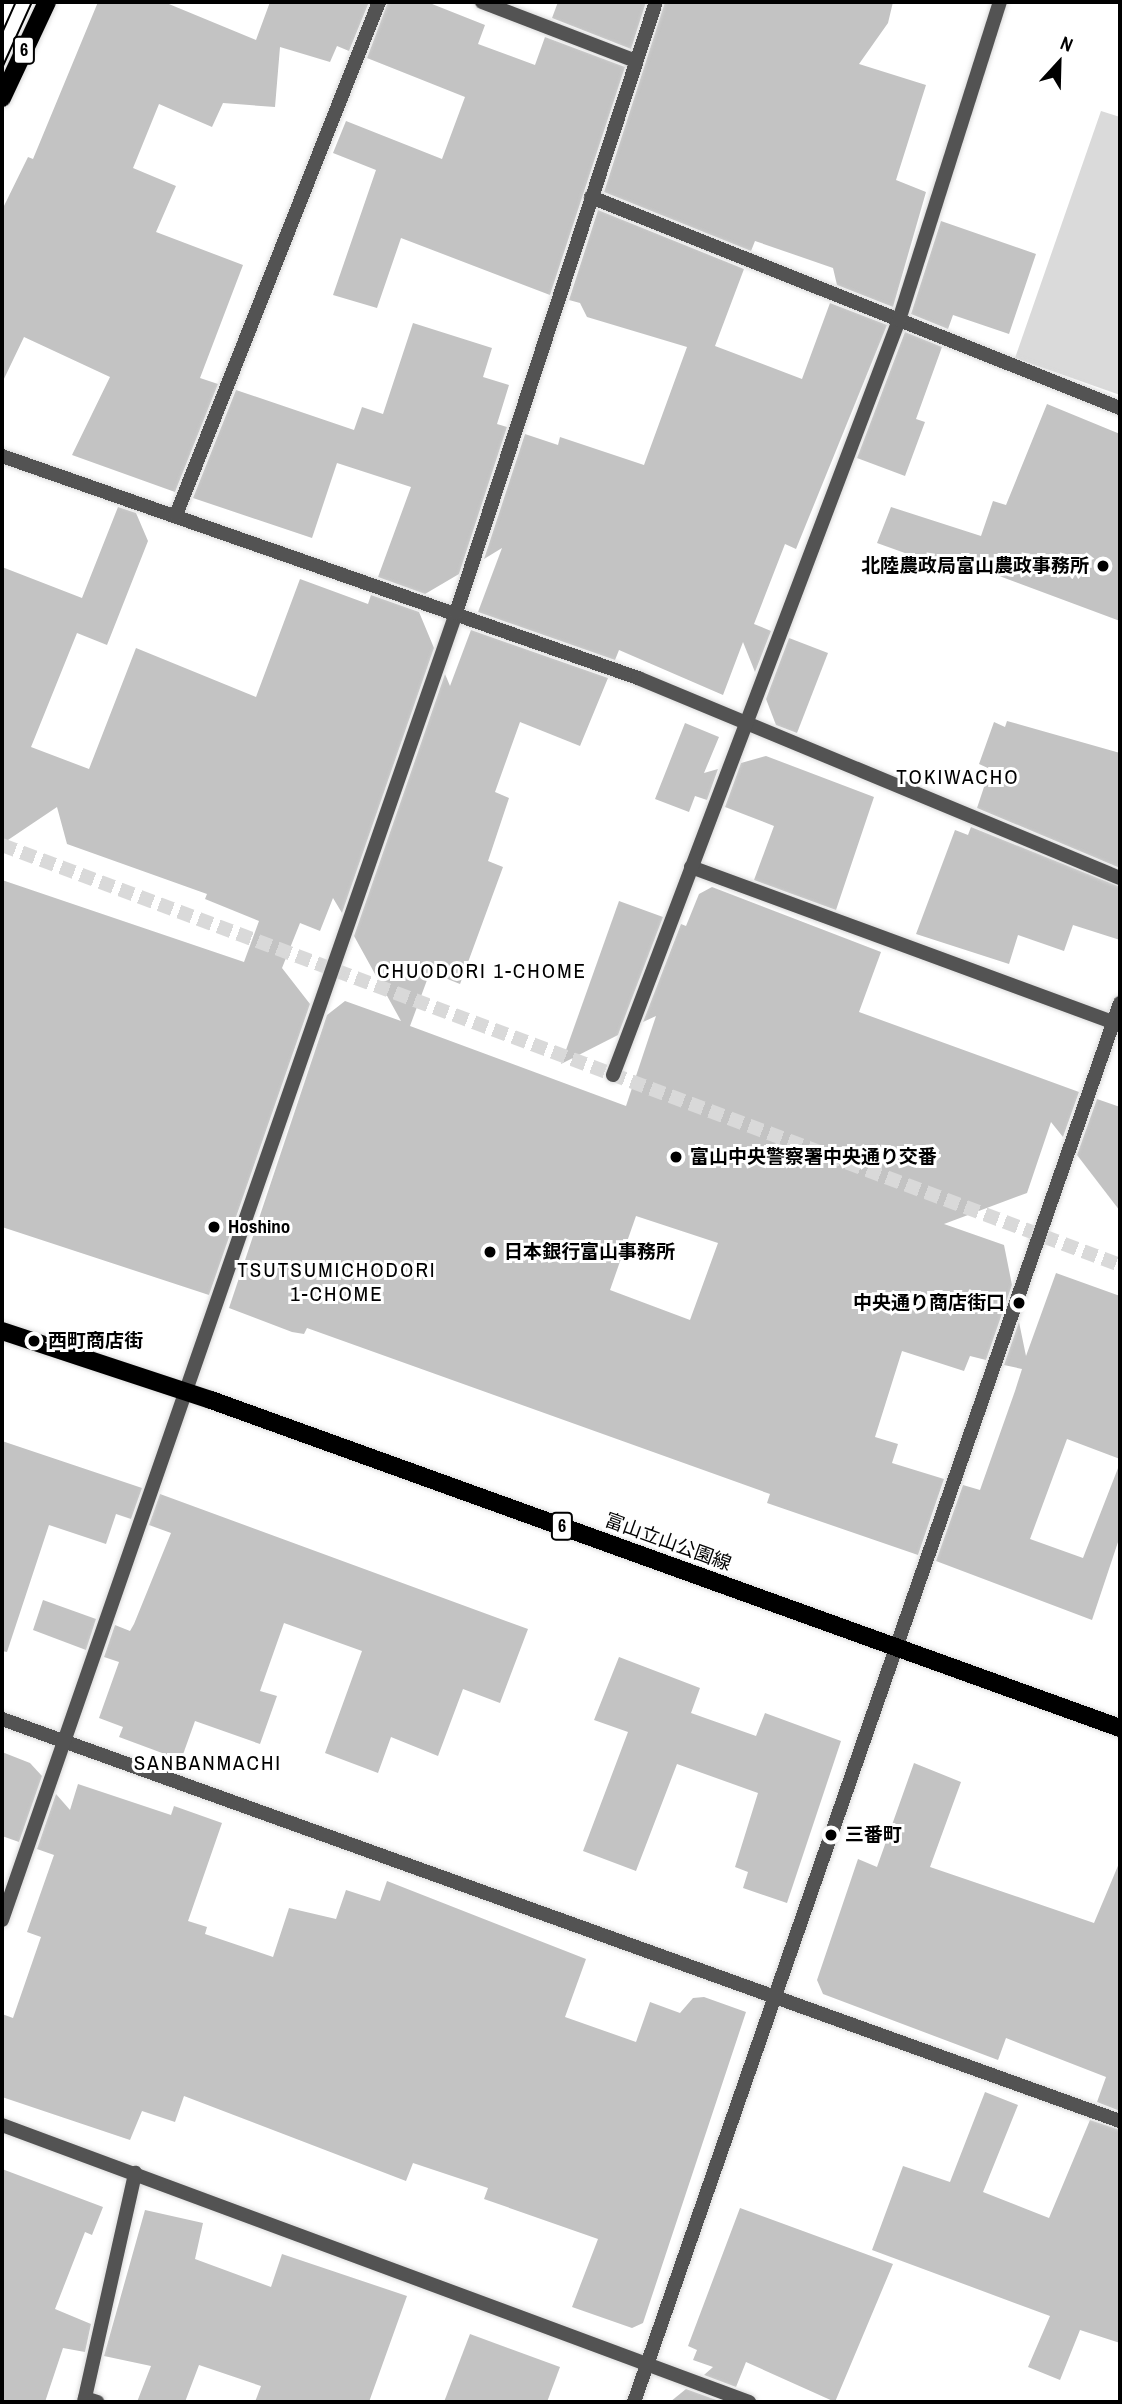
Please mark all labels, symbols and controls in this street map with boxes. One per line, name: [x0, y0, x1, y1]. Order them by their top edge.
north arrow: [1024, 28, 1094, 98]
text: N: [1057, 29, 1077, 58]
road number: 6: [12, 36, 36, 64]
place label: 北陸農政局富山農政事務所: [861, 555, 1089, 577]
marker: 北陸農政局富山農政事務所: [1095, 558, 1111, 574]
district label: TOKIWACHO: [897, 764, 1019, 790]
district label: CHUODORI 1-CHOME: [379, 958, 585, 984]
place label: 富山中央警察署中央通り交番: [690, 1146, 937, 1168]
marker: 富山中央警察署中央通り交番: [668, 1149, 684, 1165]
place label: Hoshino: [228, 1216, 290, 1238]
marker: Hoshino: [206, 1219, 222, 1235]
place label: 日本銀行富山事務所: [504, 1241, 675, 1263]
marker: 日本銀行富山事務所: [482, 1244, 498, 1260]
district label: TSUTSUMICHODORI 1-CHOME: [239, 1257, 435, 1307]
place label: 中央通り商店街口: [853, 1292, 1005, 1314]
marker: 中央通り商店街口: [1011, 1295, 1027, 1311]
place label: 西町商店街: [48, 1330, 143, 1352]
marker: 西町商店街: [26, 1333, 42, 1349]
street label: 富山立山公園線: [602, 1509, 734, 1575]
road number: 6: [550, 1512, 574, 1540]
district label: SANBANMACHI: [135, 1750, 281, 1776]
place label: 三番町: [845, 1824, 902, 1846]
marker: 三番町: [823, 1827, 839, 1843]

